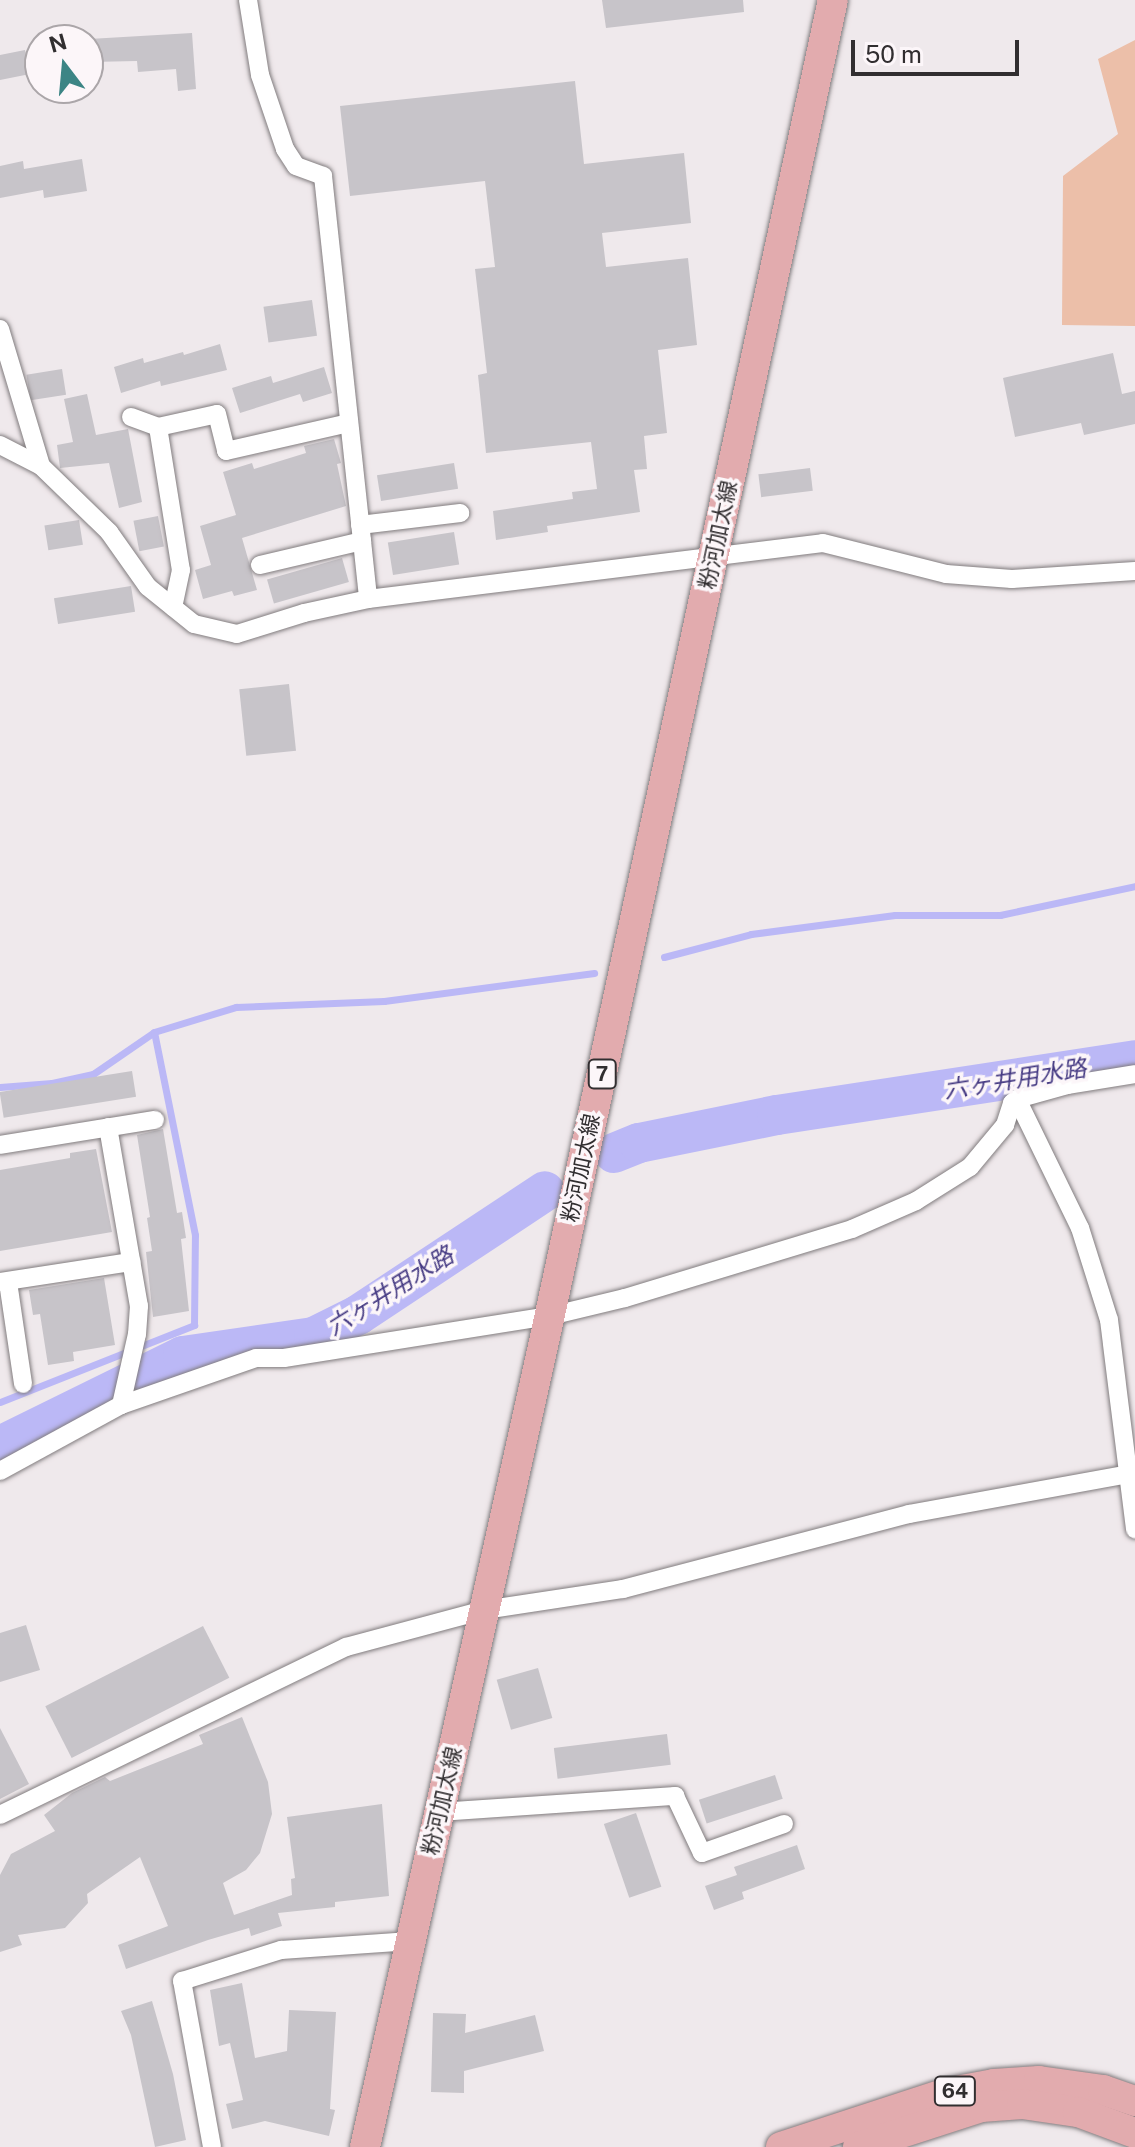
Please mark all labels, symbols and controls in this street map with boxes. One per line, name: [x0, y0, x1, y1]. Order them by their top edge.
north arrow: [24, 24, 104, 104]
scale bar: [855, 24, 1023, 74]
text: N: [46, 28, 70, 58]
text: 50 m: [865, 40, 922, 68]
street label: 粉河加太線: [694, 478, 742, 592]
water label: 六ヶ井用水路: [942, 1054, 1088, 1104]
road number: 7: [586, 1058, 618, 1090]
street label: 粉河加太線: [557, 1111, 605, 1225]
water label: 六ヶ井用水路: [321, 1241, 459, 1341]
street label: 粉河加太線: [417, 1744, 467, 1858]
road number: 64: [933, 2075, 977, 2107]

